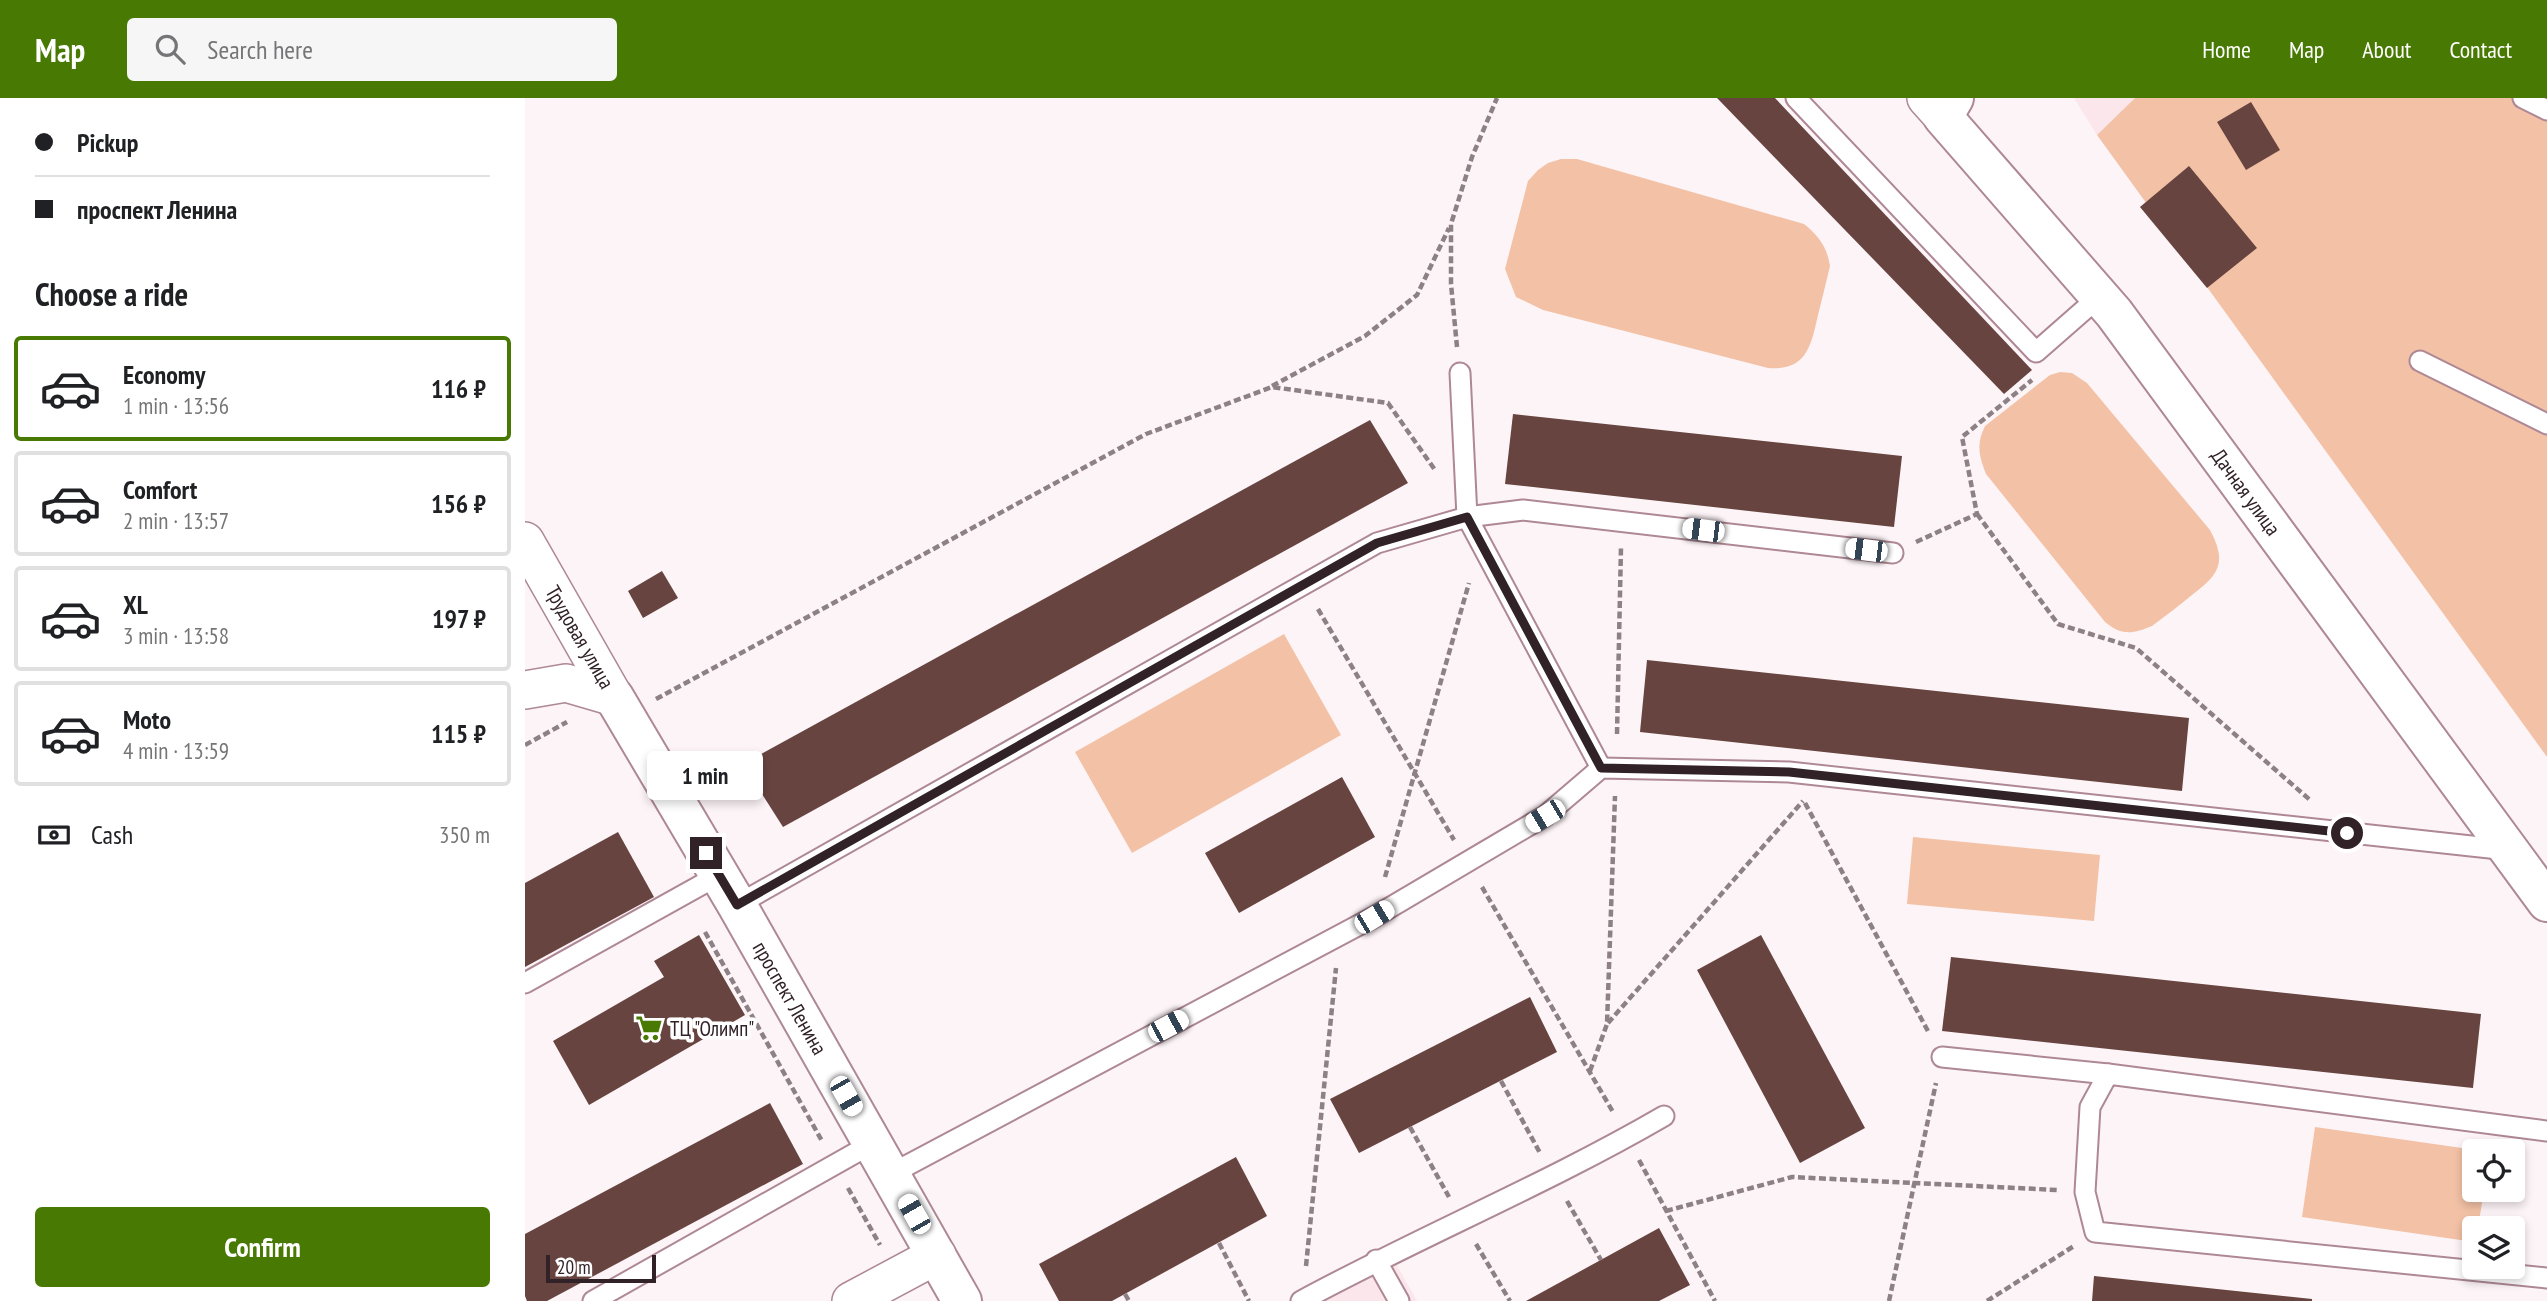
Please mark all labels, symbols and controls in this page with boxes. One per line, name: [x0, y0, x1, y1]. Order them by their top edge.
search box: [127, 18, 617, 81]
text: Map: [35, 28, 85, 71]
icon: search: [151, 30, 189, 68]
text: Search here: [207, 33, 313, 66]
text: Home: [2202, 34, 2251, 65]
text: Map: [2289, 34, 2324, 65]
text: About: [2362, 34, 2411, 65]
text: Contact: [2449, 34, 2512, 65]
text: Pickup: [77, 126, 138, 159]
text: проспект Ленина: [77, 193, 237, 226]
text: Choose a ride: [35, 273, 188, 315]
icon: car: [39, 357, 102, 420]
text: Economy: [123, 358, 205, 391]
text: 116 ₽: [431, 372, 486, 405]
text: 1 min · 13:56: [123, 391, 229, 420]
street label: Дачная улица: [2205, 443, 2287, 541]
icon: car: [39, 472, 102, 535]
text: Comfort: [123, 473, 197, 506]
text: 156 ₽: [431, 487, 486, 520]
text: 2 min · 13:57: [123, 506, 229, 535]
car: [1681, 517, 1726, 543]
car: [1844, 537, 1889, 563]
street label: Трудовая улица: [540, 581, 620, 693]
icon: car: [39, 587, 102, 650]
text: XL: [123, 588, 148, 621]
text: 197 ₽: [432, 602, 486, 635]
text: 3 min · 13:58: [123, 621, 229, 650]
icon: car: [39, 702, 102, 765]
text: Moto: [123, 703, 171, 736]
text: 115 ₽: [431, 717, 486, 750]
text: 4 min · 13:59: [123, 736, 229, 765]
callout: 1 min: [648, 752, 764, 800]
text: 1 min: [682, 761, 728, 790]
car: [1522, 796, 1569, 836]
icon: cash: [35, 816, 73, 854]
route start: [2331, 817, 2363, 849]
text: Cash: [91, 818, 133, 851]
text: 350 m: [439, 820, 490, 849]
route end: [690, 837, 722, 869]
car: [1351, 897, 1398, 937]
street label: проспект Ленина: [747, 937, 833, 1059]
car: [1145, 1007, 1192, 1045]
supermarket icon: ТЦ "Олимп": [634, 1013, 664, 1043]
place label: ТЦ "Олимп": [670, 1015, 754, 1042]
car: [827, 1073, 866, 1119]
map controls: [2462, 1139, 2525, 1279]
button: locate: [2462, 1139, 2525, 1202]
car: [895, 1191, 934, 1237]
button: Confirm: [35, 1207, 490, 1287]
button: layers: [2462, 1216, 2525, 1279]
scale bar: [546, 1252, 656, 1284]
text: 20 m: [557, 1255, 591, 1279]

